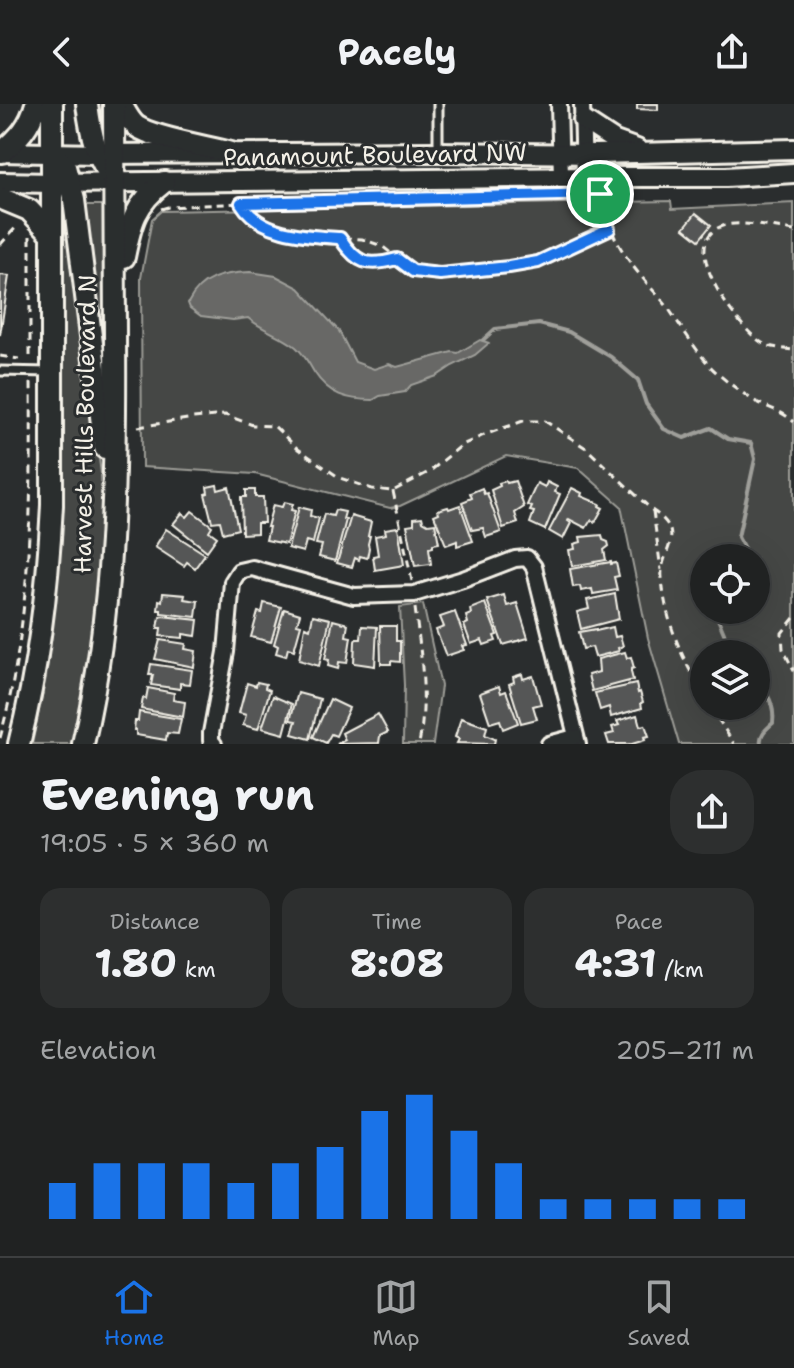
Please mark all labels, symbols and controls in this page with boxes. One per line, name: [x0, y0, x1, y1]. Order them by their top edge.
text: Pacely: [337, 28, 457, 77]
icon: back: [40, 30, 84, 74]
icon: share: [710, 30, 754, 74]
street label: Panamount Boulevard NW: [223, 136, 527, 174]
pin: [566, 160, 634, 228]
icon: arrive: [578, 172, 622, 216]
street label: Harvest Hills Boulevard N: [66, 274, 104, 574]
map controls: [690, 544, 770, 720]
button: locate: [690, 544, 770, 624]
button: layers: [690, 640, 770, 720]
text: Evening run: [40, 765, 314, 824]
button: share: [670, 770, 754, 854]
text: 19:05 · 5 × 360 m: [40, 825, 269, 860]
text: Distance: [110, 907, 200, 936]
text: Time: [372, 907, 422, 936]
text: Pace: [615, 907, 663, 936]
text: 1.80: [94, 936, 177, 990]
text: 8:08: [349, 936, 445, 990]
text: 4:31: [574, 936, 657, 990]
text: km: [177, 955, 216, 984]
text: /km: [657, 955, 704, 984]
text: Elevation: [40, 1032, 156, 1067]
text: 205–211 m: [616, 1032, 754, 1067]
tab: Home: [104, 1275, 164, 1352]
tab: Map: [372, 1275, 420, 1352]
tab: Saved: [628, 1275, 690, 1352]

